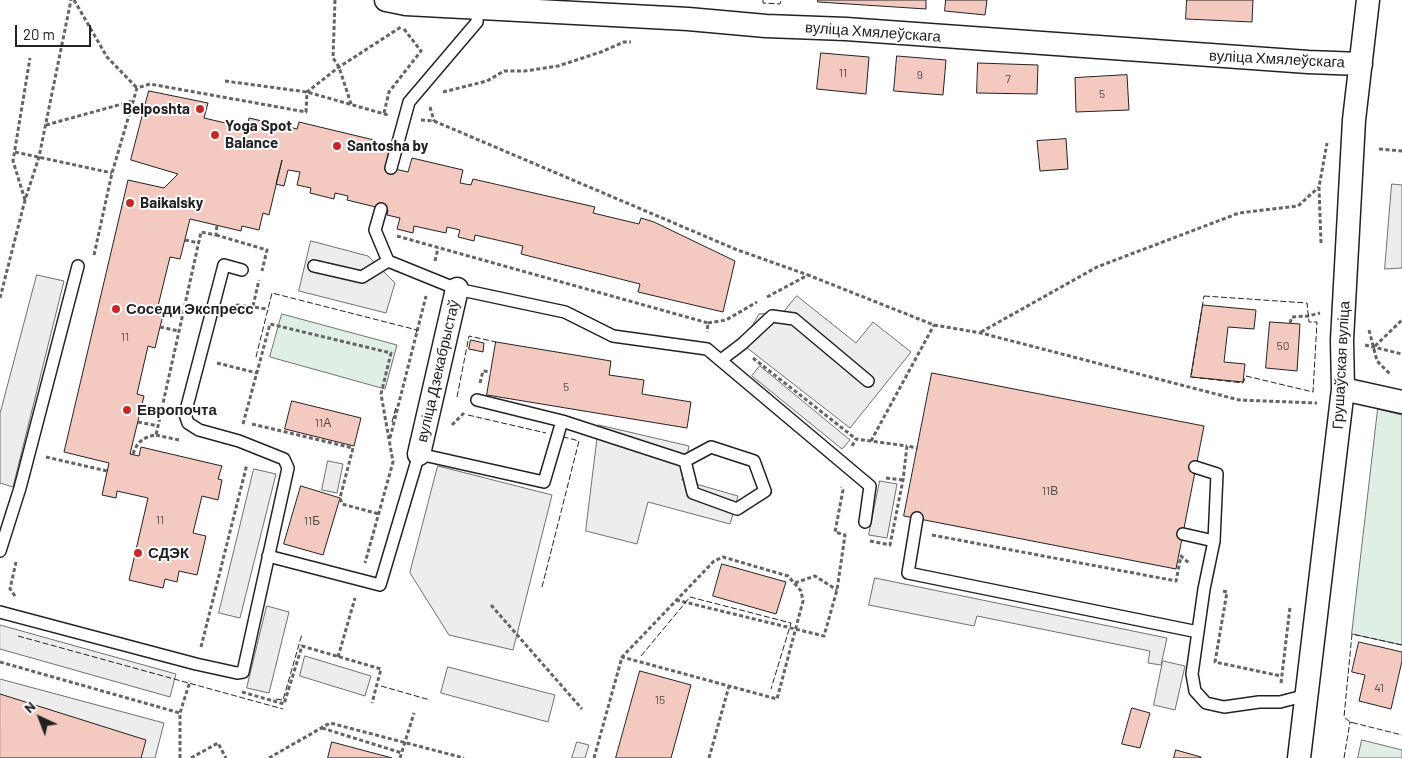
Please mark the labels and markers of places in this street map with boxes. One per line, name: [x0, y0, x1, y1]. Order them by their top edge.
place label: Belposhta: [123, 100, 190, 118]
marker: Belposhta: [194, 103, 206, 115]
place label: Yoga Spot Balance: [225, 117, 292, 152]
marker: Yoga Spot Balance: [209, 129, 221, 141]
place label: Santosha by: [347, 137, 428, 155]
marker: Santosha by: [331, 140, 343, 152]
place label: Baikalsky: [140, 194, 203, 212]
marker: Baikalsky: [124, 197, 136, 209]
place label: Соседи Экспресс: [126, 300, 254, 318]
marker: Соседи Экспресс: [110, 303, 122, 315]
place label: Европочта: [137, 401, 217, 419]
marker: Европочта: [121, 404, 133, 416]
place label: СДЭК: [148, 544, 189, 562]
marker: СДЭК: [132, 547, 144, 559]

